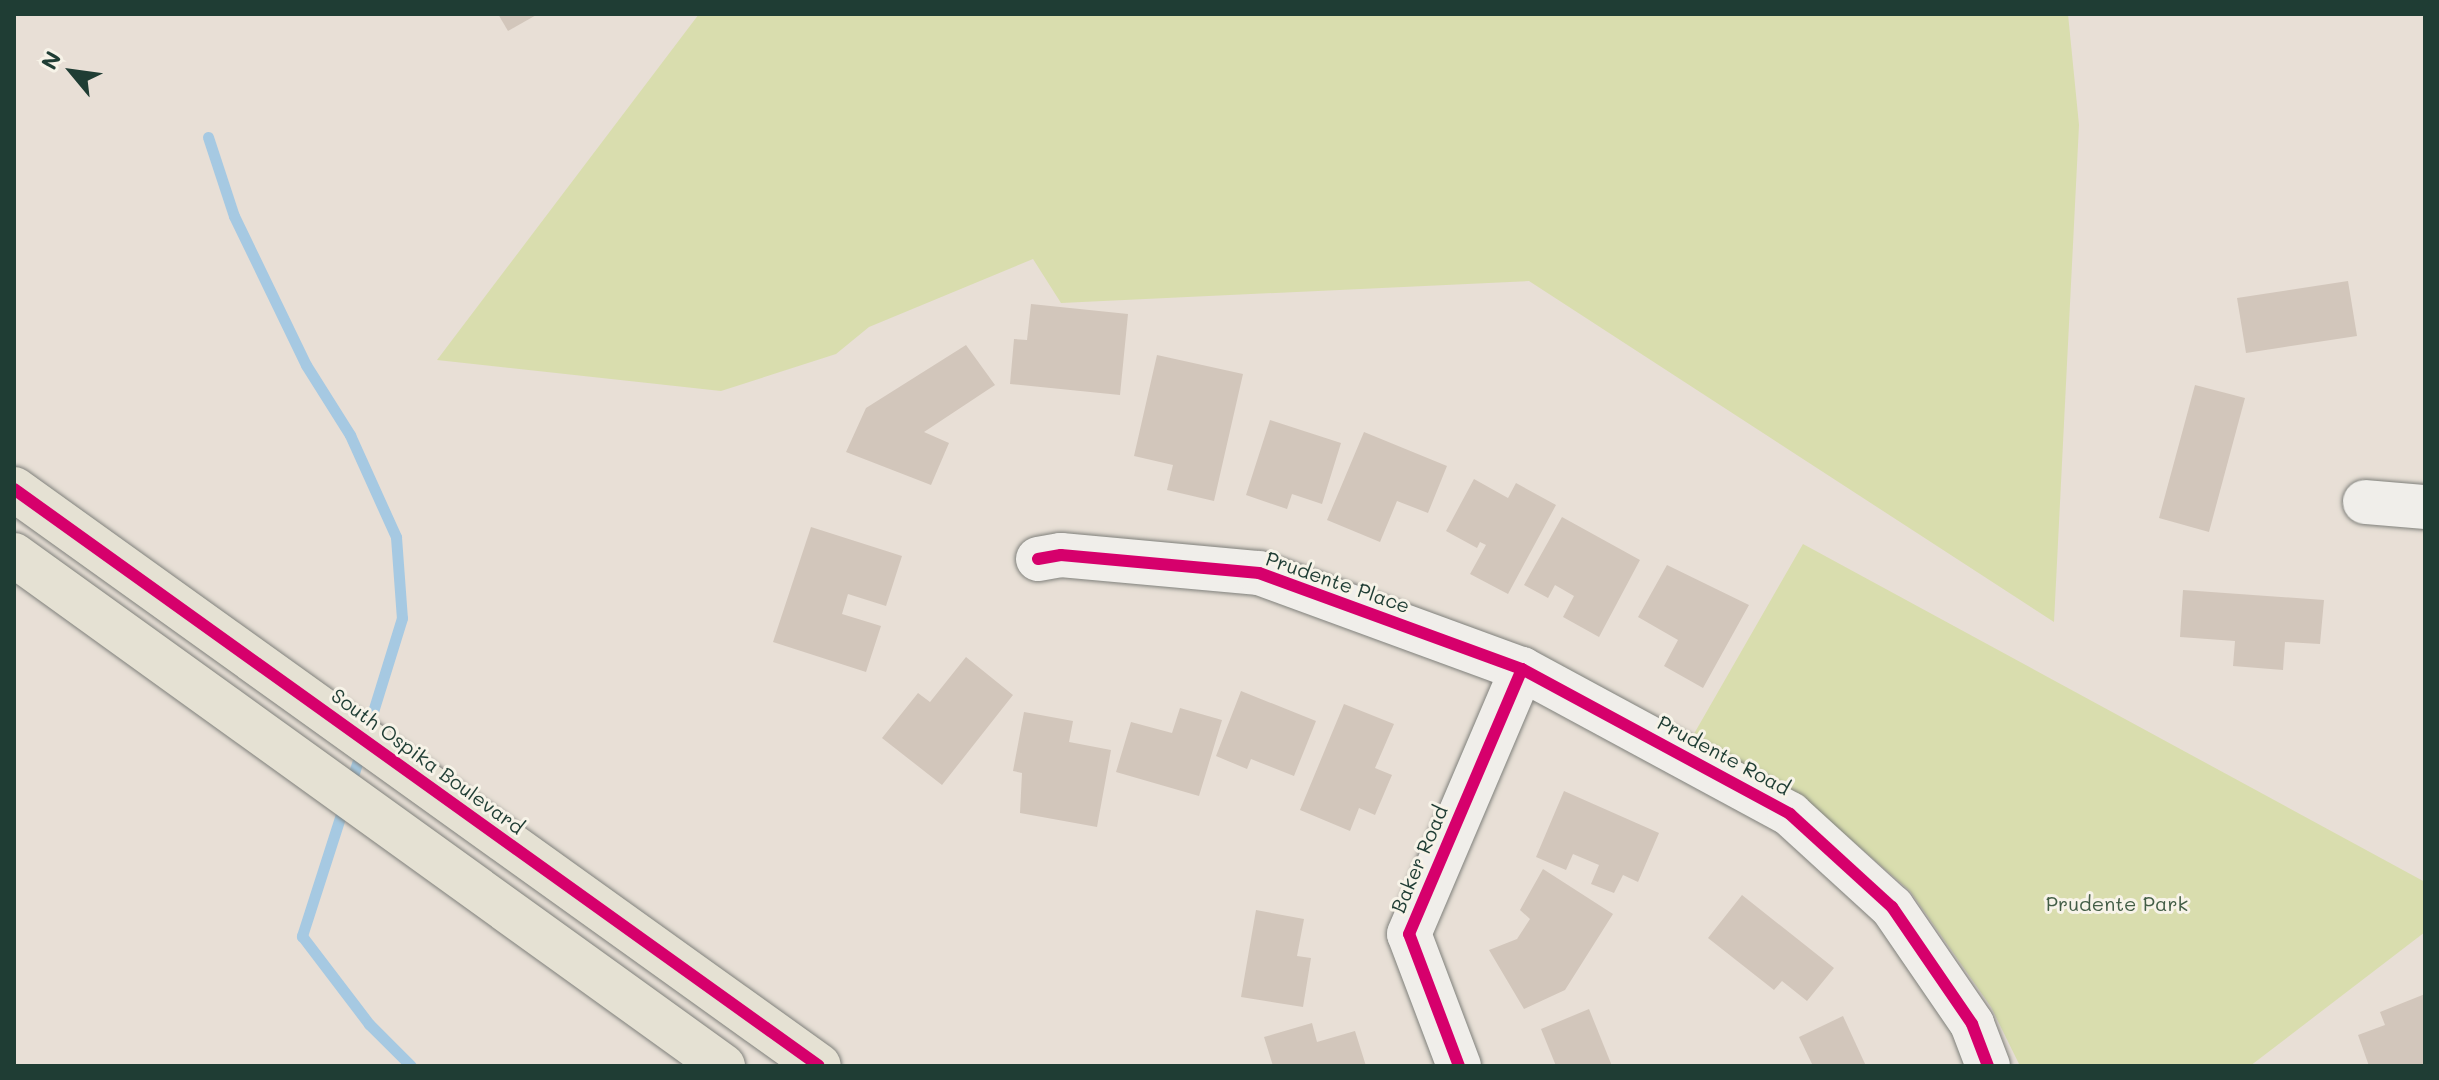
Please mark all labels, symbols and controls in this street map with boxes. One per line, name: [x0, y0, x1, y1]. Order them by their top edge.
north arrow: [32, 32, 112, 112]
text: N: [34, 46, 67, 74]
street label: Prudente Place: [1263, 546, 1413, 618]
street label: South Ospika Boulevard: [327, 683, 529, 839]
street label: Prudente Road: [1654, 710, 1794, 800]
street label: Baker Road: [1386, 802, 1452, 916]
park label: Prudente Park: [2046, 891, 2188, 915]

